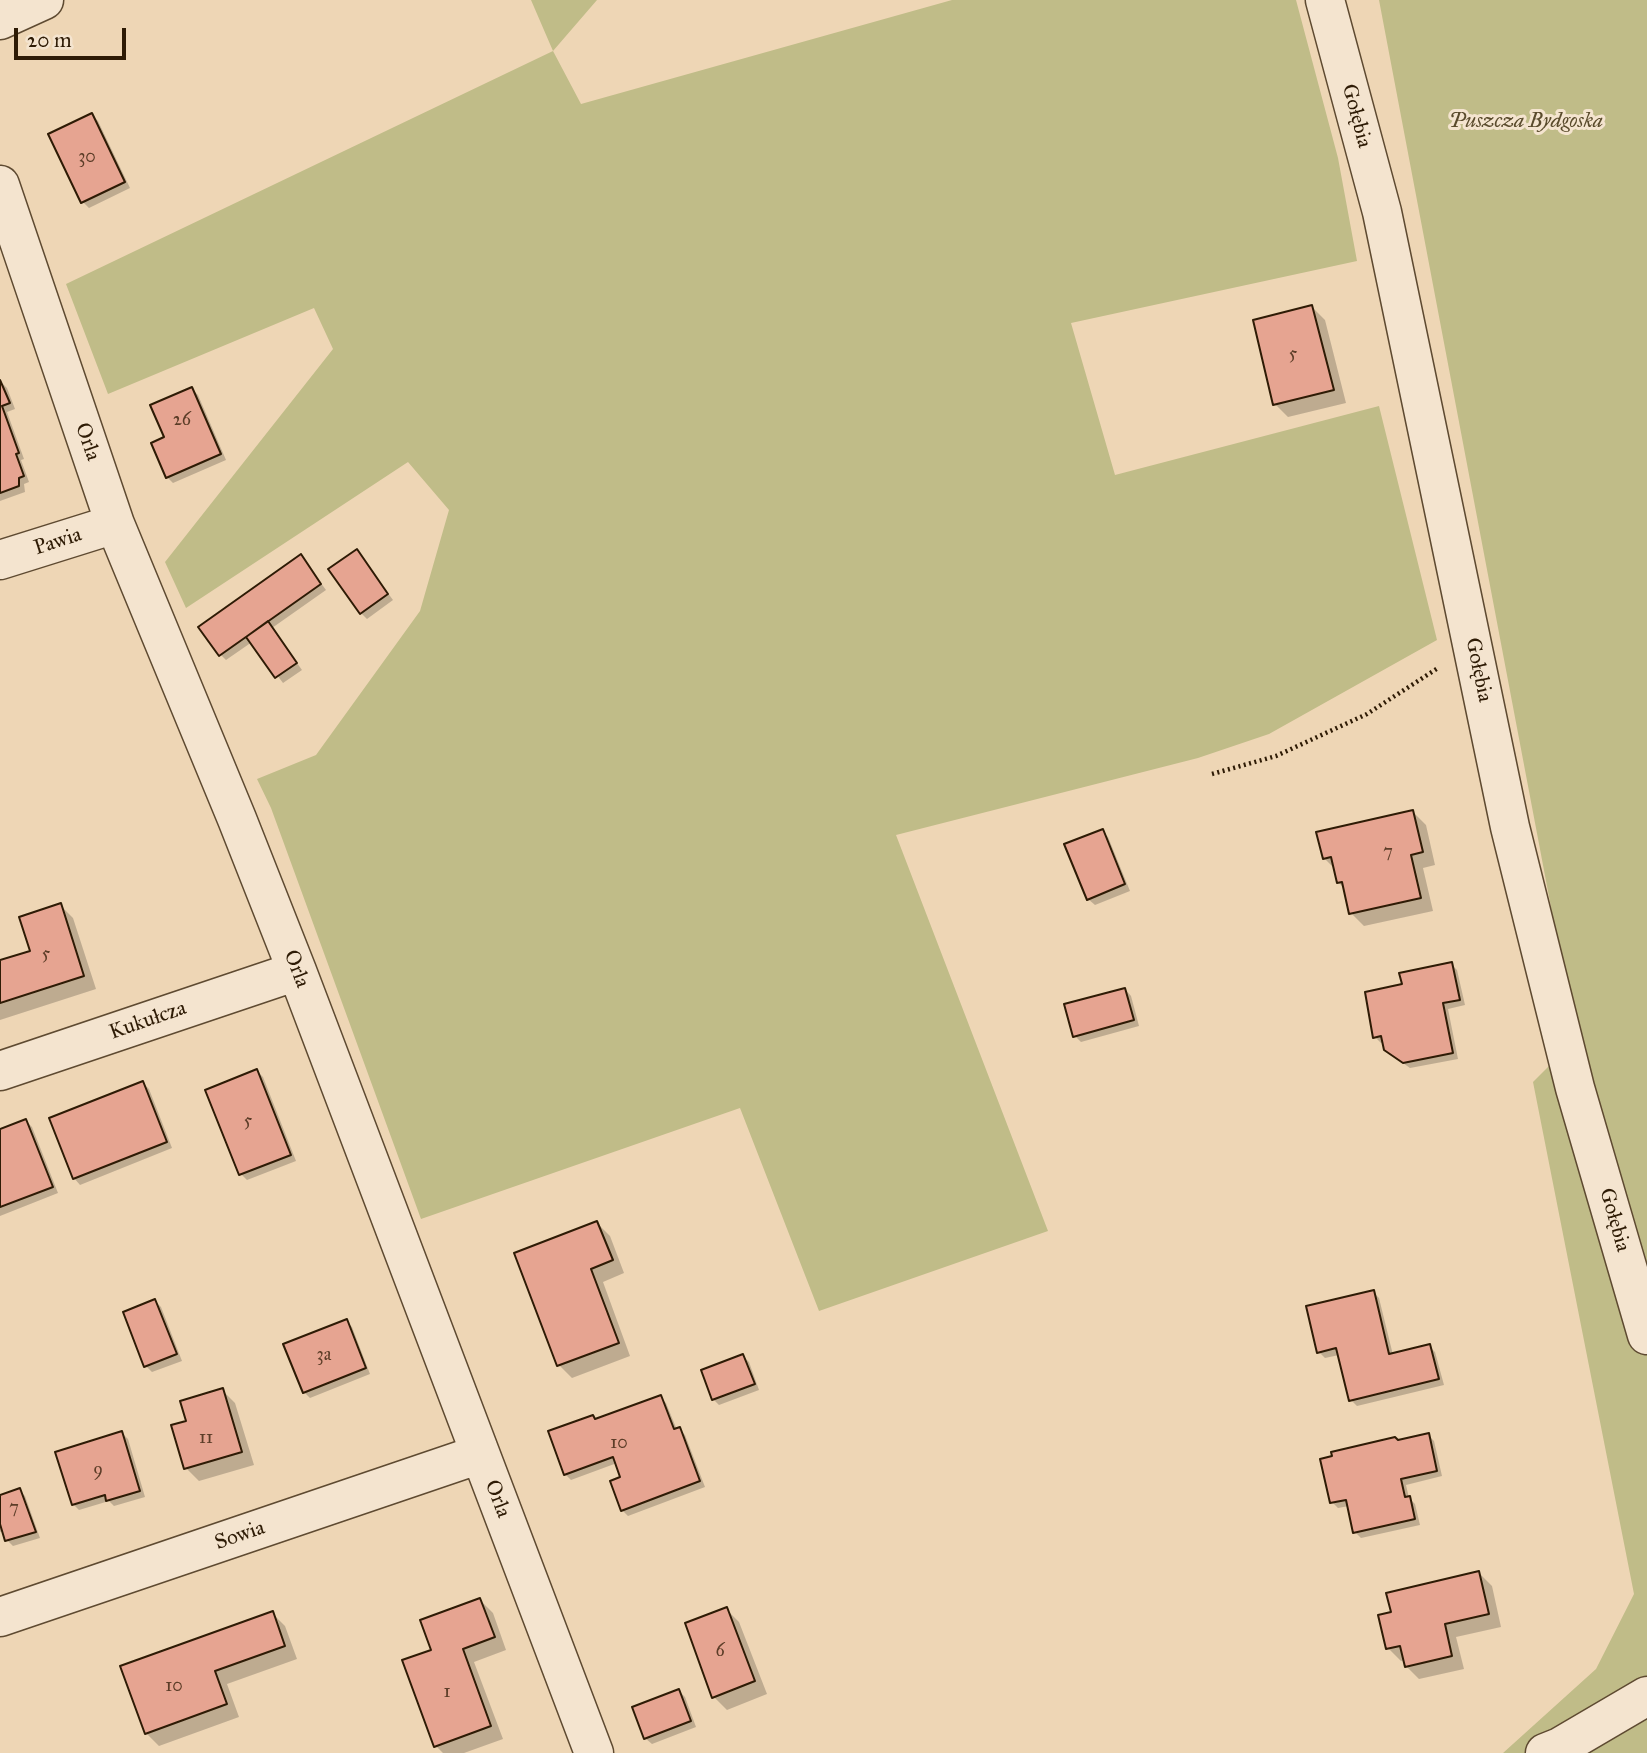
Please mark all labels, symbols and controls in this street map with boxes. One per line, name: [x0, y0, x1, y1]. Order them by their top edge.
scale bar: [18, 14, 130, 58]
text: 20 m: [27, 27, 72, 53]
street label: Gołębia: [1335, 81, 1377, 151]
park label: Puszcza Bydgoska: [1449, 109, 1603, 135]
house number: 30: [78, 147, 96, 169]
house number: 5: [1289, 344, 1297, 366]
house number: 26: [173, 410, 191, 432]
street label: Orla: [69, 420, 105, 464]
street label: Pawia: [31, 522, 85, 562]
street label: Gołębia: [1459, 636, 1497, 704]
house number: 7: [1383, 842, 1393, 864]
house number: 5: [42, 944, 50, 966]
street label: Orla: [277, 947, 315, 991]
street label: Kukułcza: [106, 996, 190, 1046]
house number: 5: [244, 1111, 252, 1133]
street label: Gołębia: [1593, 1185, 1635, 1255]
house number: 3a: [317, 1345, 331, 1367]
house number: 11: [199, 1428, 213, 1450]
house number: 10: [610, 1433, 628, 1455]
house number: 9: [93, 1460, 103, 1482]
street label: Orla: [478, 1477, 516, 1521]
house number: 7: [9, 1498, 19, 1520]
street label: Sowia: [212, 1516, 268, 1556]
house number: 6: [715, 1641, 725, 1663]
house number: 10: [165, 1676, 183, 1698]
house number: 1: [443, 1682, 451, 1704]

